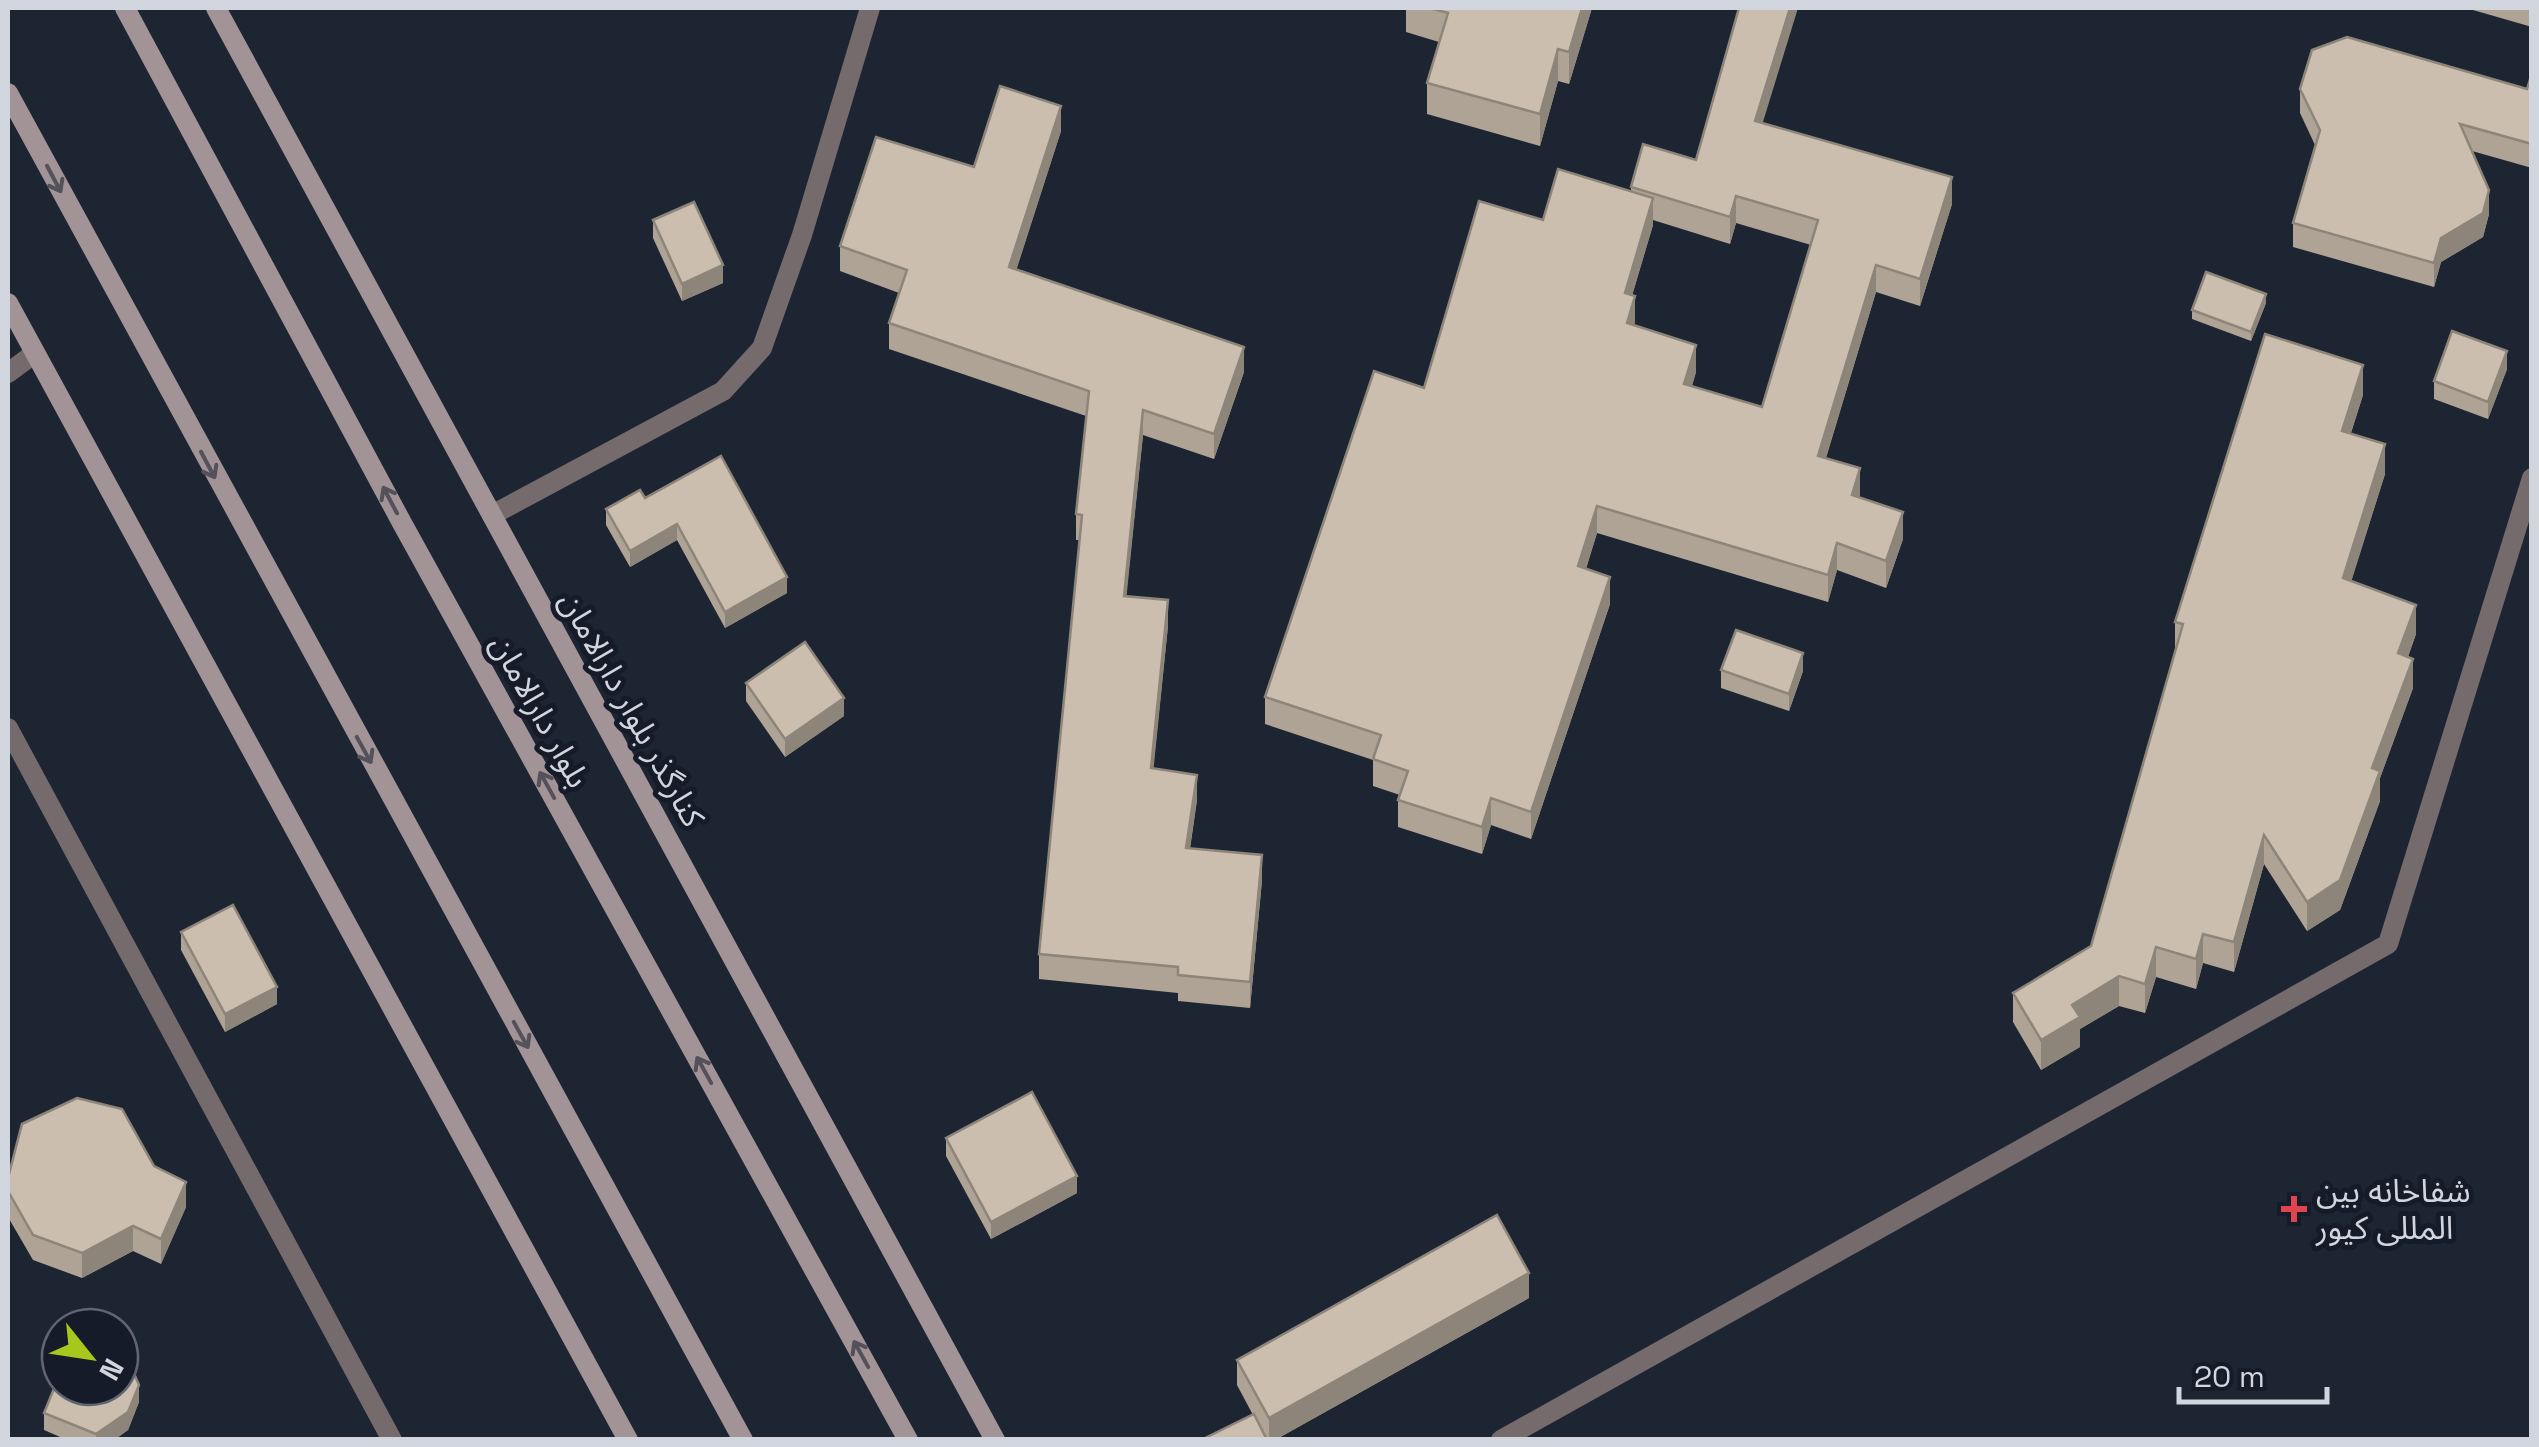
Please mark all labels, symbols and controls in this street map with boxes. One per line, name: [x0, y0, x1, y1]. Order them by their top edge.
one-way arrow: [45, 164, 64, 193]
one-way arrow: [199, 450, 219, 479]
one-way arrow: [380, 486, 399, 516]
street label: کنارگذر بلوار دارالامان: [551, 584, 714, 834]
street label: بلوار دارالامان: [482, 627, 598, 795]
one-way arrow: [354, 735, 374, 765]
one-way arrow: [536, 771, 556, 800]
one-way arrow: [511, 1020, 531, 1049]
one-way arrow: [693, 1055, 713, 1085]
place label: شفاخانه بین المللی کیور: [2315, 1171, 2471, 1248]
marker: شفاخانه بین المللی کیور: [2281, 1196, 2307, 1222]
north arrow: [40, 1307, 140, 1407]
one-way arrow: [850, 1340, 870, 1369]
scale bar: [2179, 1342, 2326, 1404]
text: N: [91, 1352, 132, 1387]
text: 20 m: [2194, 1357, 2265, 1396]

